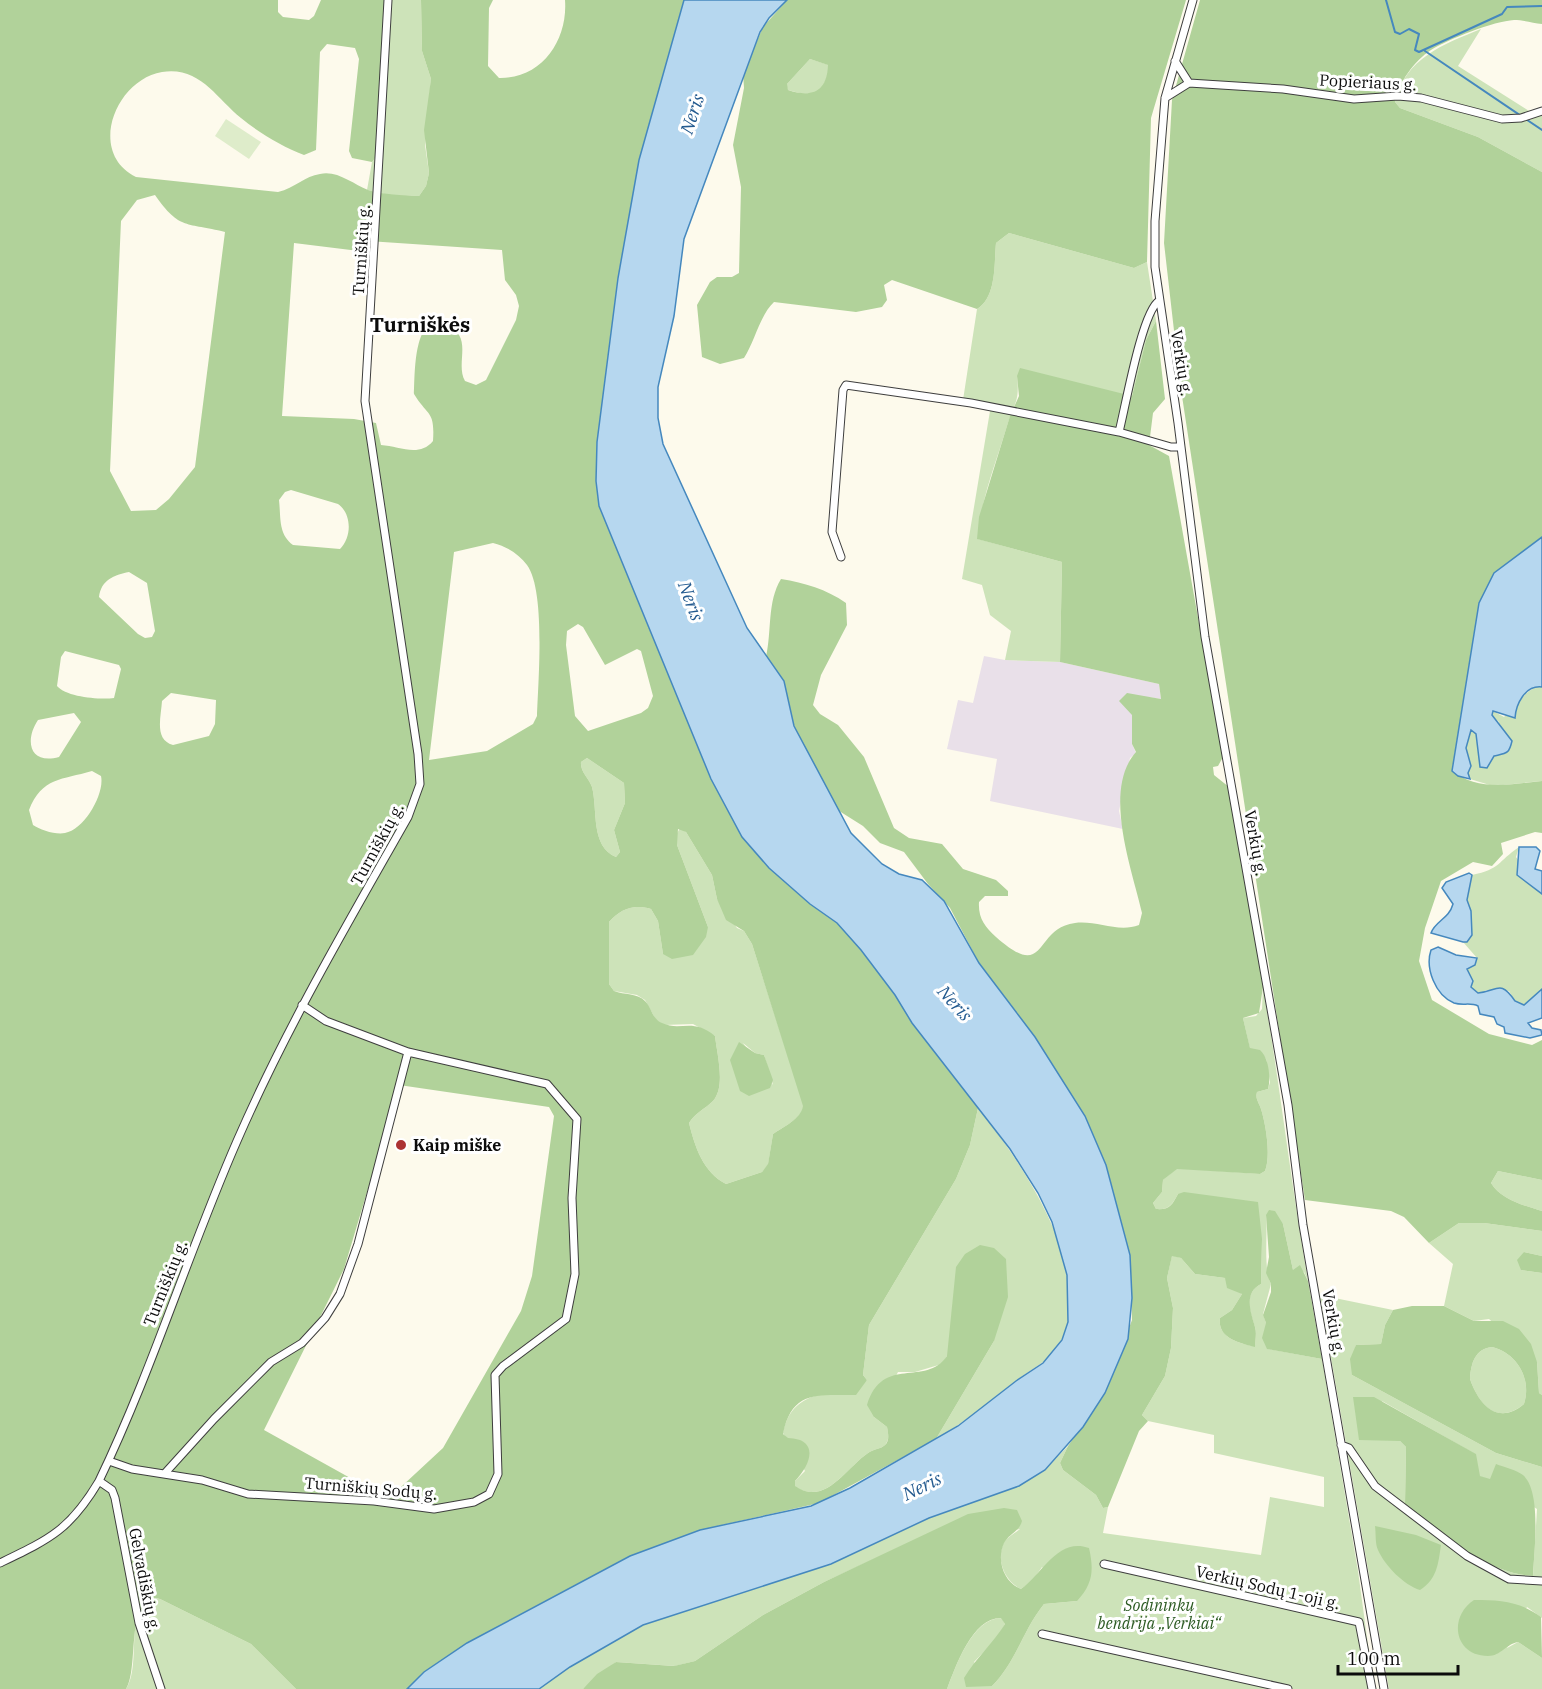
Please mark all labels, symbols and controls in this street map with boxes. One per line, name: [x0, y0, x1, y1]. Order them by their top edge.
street label: Popieriaus g.: [1319, 69, 1417, 95]
water label: Neris: [674, 91, 709, 138]
street label: Turniškių g.: [348, 204, 374, 296]
district label: Turniškės: [370, 311, 470, 338]
street label: Verkių g.: [1167, 329, 1197, 397]
water label: Neris: [673, 577, 709, 624]
street label: Turniškių g.: [346, 799, 408, 889]
street label: Verkių g.: [1240, 808, 1272, 878]
water label: Neris: [932, 979, 977, 1026]
place label: Kaip miške: [413, 1135, 501, 1155]
marker: Kaip miške: [394, 1138, 408, 1152]
street label: Turniškių g.: [139, 1237, 191, 1329]
street label: Verkių g.: [1318, 1287, 1350, 1357]
water label: Neris: [898, 1467, 946, 1506]
street label: Turniškių Sodų g.: [304, 1472, 438, 1504]
street label: Gelvadiškių g.: [125, 1526, 165, 1634]
street label: Verkių Sodų 1-oji g.: [1194, 1561, 1342, 1613]
park label: Sodininkų bendrija „Verkiai“: [1097, 1595, 1223, 1633]
scale bar: [1338, 1638, 1458, 1676]
text: 100 m: [1347, 1647, 1401, 1670]

